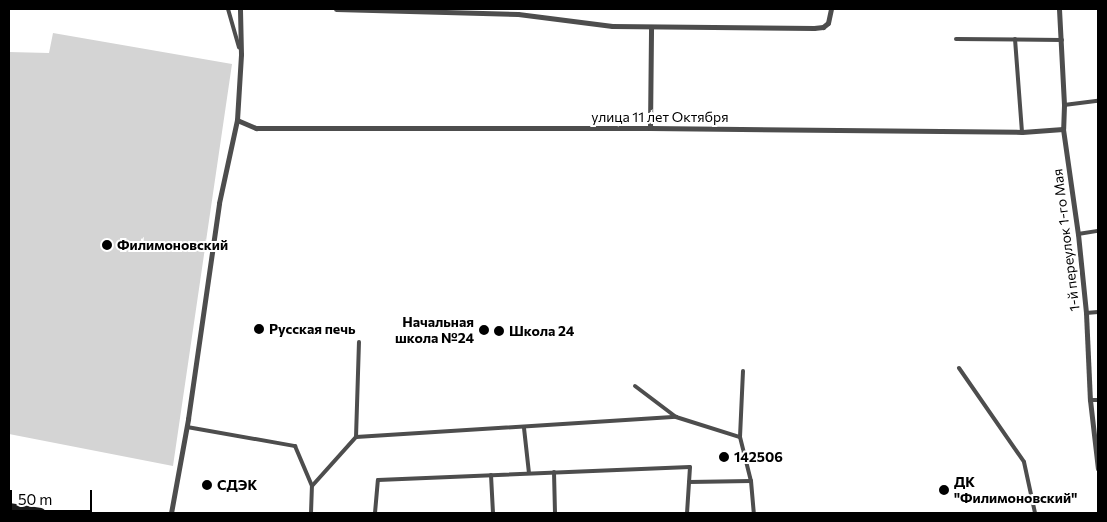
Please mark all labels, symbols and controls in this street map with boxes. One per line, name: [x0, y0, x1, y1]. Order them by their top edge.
street label: улица 11 лет Октября: [591, 109, 729, 125]
street label: 1-й переулок 1-го Мая: [1049, 168, 1083, 312]
place label: Филимоновский: [117, 237, 228, 253]
marker: Филимоновский: [101, 239, 113, 251]
place label: Начальная школа №24: [395, 314, 474, 347]
place label: Русская печь: [269, 321, 355, 337]
marker: Русская печь: [253, 323, 265, 335]
place label: Школа 24: [509, 323, 574, 339]
marker: Начальная школа №24: [478, 324, 490, 336]
marker: Школа 24: [493, 325, 505, 337]
place label: 142506: [734, 449, 783, 465]
marker: 142506: [718, 451, 730, 463]
place label: ДК "Филимоновский": [954, 474, 1077, 507]
place label: СДЭК: [217, 477, 257, 493]
marker: СДЭК: [201, 479, 213, 491]
scale bar: [12, 480, 95, 512]
marker: ДК "Филимоновский": [938, 484, 950, 496]
text: 50 m: [18, 490, 52, 508]

